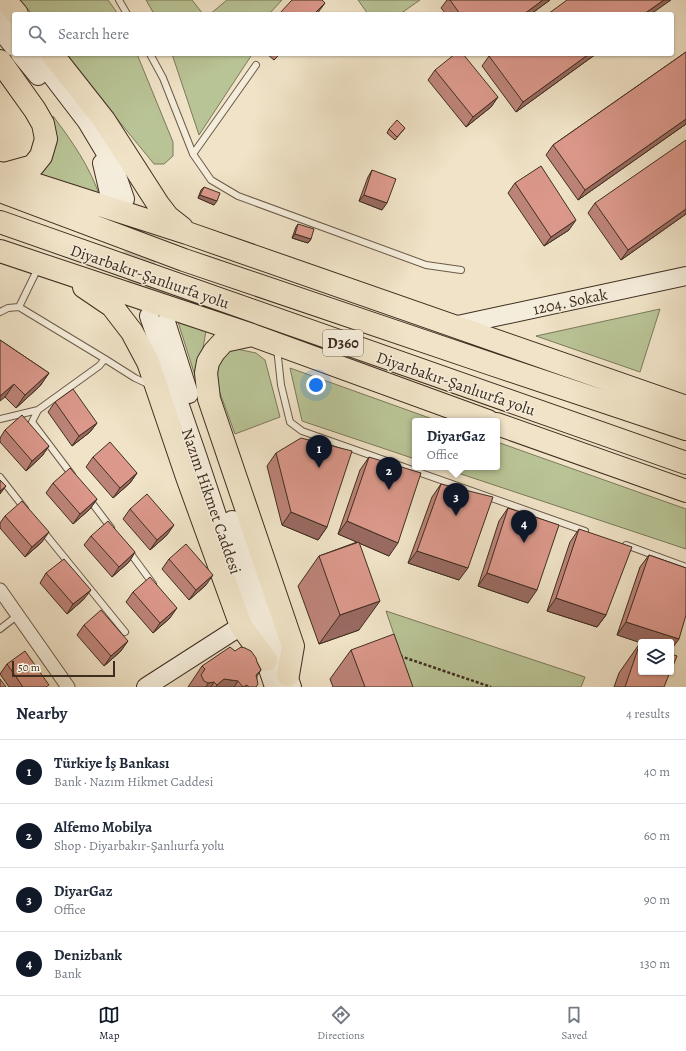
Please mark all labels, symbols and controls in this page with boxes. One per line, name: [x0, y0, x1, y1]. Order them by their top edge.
search box: [12, 12, 674, 56]
icon: search: [26, 23, 48, 45]
text: Search here: [58, 24, 129, 44]
street label: Diyarbakır-Şanlıurfa yolu: [67, 239, 232, 315]
street label: 1204. Sokak: [531, 283, 610, 321]
road number: D360: [323, 330, 363, 356]
street label: Diyarbakır-Şanlıurfa yolu: [373, 346, 538, 422]
your location: [306, 375, 326, 395]
popup: [412, 418, 500, 470]
street label: Nazım Hikmet Caddesi: [176, 425, 246, 577]
text: DiyarGaz: [427, 426, 485, 446]
pin: 1: [306, 435, 332, 468]
text: Office: [427, 446, 458, 463]
pin: 2: [376, 457, 402, 490]
pin: 3: [443, 483, 469, 516]
pin: 4: [511, 510, 537, 543]
map controls: [638, 639, 674, 675]
button: layers: [638, 639, 674, 675]
scale bar: [12, 659, 115, 678]
text: 50 m: [18, 660, 40, 675]
text: Nearby: [16, 702, 67, 725]
text: 4 results: [626, 705, 670, 722]
text: Türkiye İş Bankası: [54, 753, 169, 773]
text: 1: [27, 763, 31, 780]
text: 40 m: [644, 763, 670, 780]
text: Bank · Nazım Hikmet Caddesi: [54, 773, 213, 790]
text: Alfemo Mobilya: [54, 817, 152, 837]
text: 2: [26, 827, 32, 844]
text: 60 m: [644, 827, 670, 844]
text: Shop · Diyarbakır-Şanlıurfa yolu: [54, 837, 224, 854]
text: DiyarGaz: [54, 881, 113, 901]
text: 3: [26, 891, 32, 908]
text: 90 m: [644, 891, 670, 908]
text: Office: [54, 901, 86, 918]
text: Denizbank: [54, 945, 122, 965]
text: 4: [26, 955, 32, 972]
text: 130 m: [640, 955, 670, 972]
text: Bank: [54, 965, 81, 982]
tab: Map: [98, 1004, 120, 1043]
tab: Directions: [317, 1004, 365, 1043]
tab: Saved: [561, 1004, 588, 1043]

